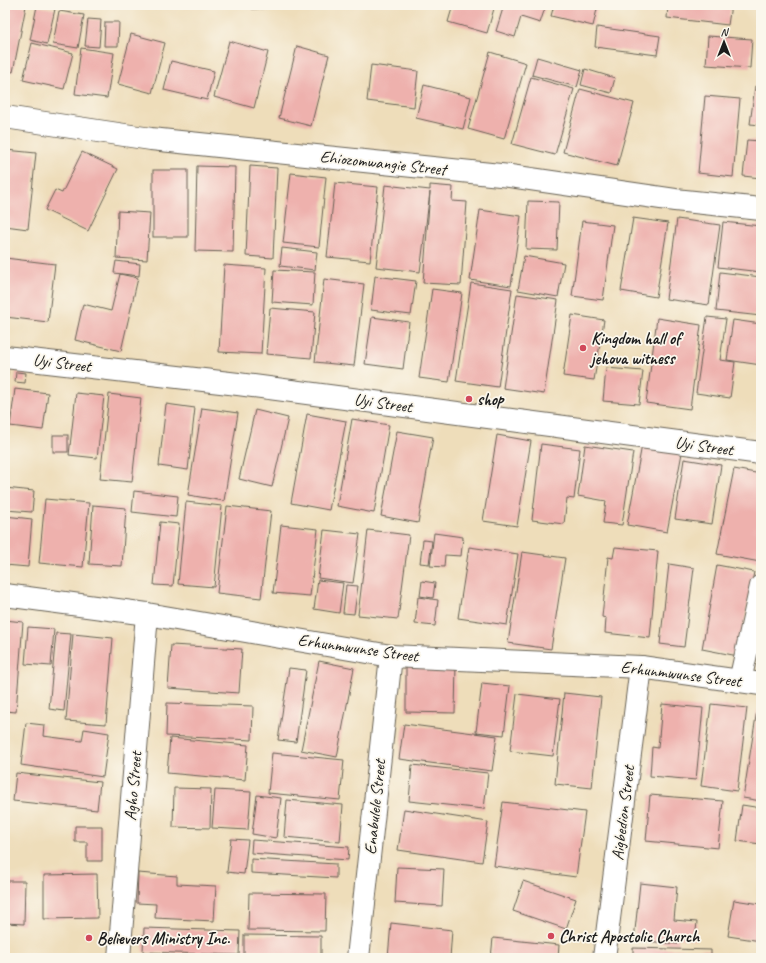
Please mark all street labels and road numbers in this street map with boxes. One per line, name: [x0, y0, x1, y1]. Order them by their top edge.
street label: Ehiozomwangie Street: [319, 146, 449, 180]
street label: Uyi Street: [32, 349, 94, 377]
street label: Uyi Street: [353, 389, 416, 418]
street label: Uyi Street: [674, 432, 737, 461]
street label: Erhunmwunse Street: [297, 629, 422, 667]
street label: Erhunmwunse Street: [620, 656, 745, 692]
street label: Agho Street: [120, 748, 147, 821]
street label: Enabulele Street: [360, 756, 391, 856]
street label: Aigbedion Street: [607, 762, 639, 861]

